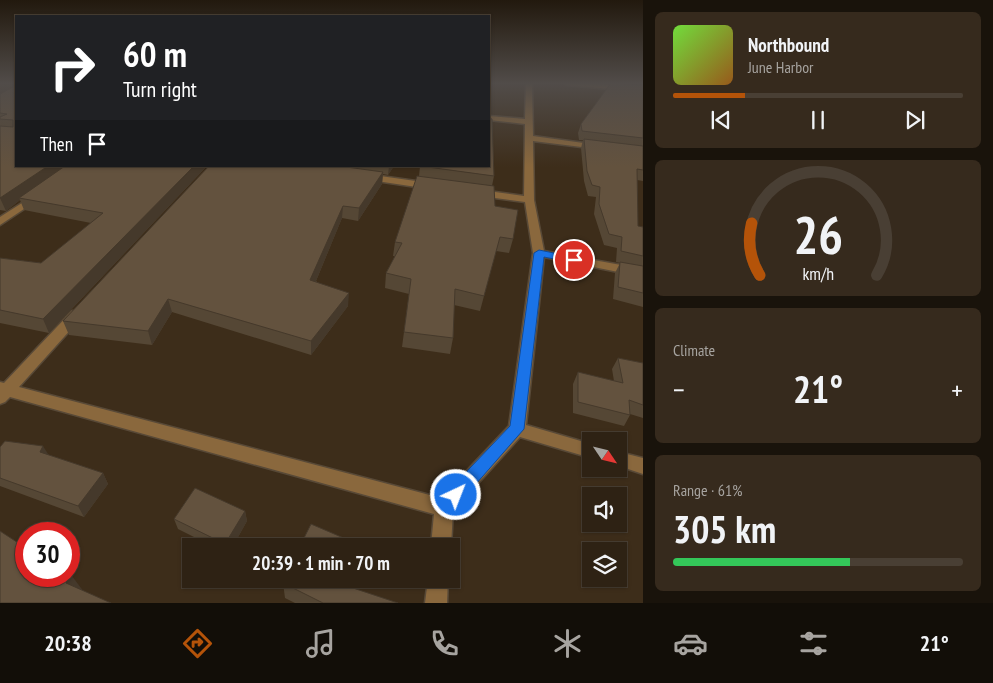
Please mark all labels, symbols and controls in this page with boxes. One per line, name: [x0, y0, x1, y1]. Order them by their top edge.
text: 60 m: [123, 31, 187, 77]
text: Northbound: [748, 33, 829, 57]
icon: right: [40, 35, 105, 100]
text: June Harbor: [748, 57, 813, 77]
text: Turn right: [123, 75, 197, 103]
icon: previous: [707, 106, 735, 134]
icon: pause: [804, 106, 832, 134]
icon: next: [901, 106, 929, 134]
icon: arrive: [83, 130, 111, 158]
text: Then: [40, 132, 73, 156]
text: 26: [793, 201, 843, 268]
pin: [553, 239, 595, 281]
icon: arrive: [560, 246, 588, 274]
text: km/h: [802, 262, 834, 285]
text: Climate: [673, 340, 715, 360]
text: 21°: [793, 364, 843, 413]
text: −: [673, 371, 685, 408]
text: +: [951, 371, 963, 408]
north arrow: [582, 432, 628, 478]
map controls: [582, 432, 627, 587]
position arrow: [429, 468, 481, 520]
text: Range · 61%: [673, 480, 742, 500]
button: sound: [582, 487, 627, 532]
text: 305 km: [673, 504, 776, 553]
speed limit sign: 30: [15, 522, 80, 587]
button: layers: [582, 542, 627, 587]
text: 20:39 · 1 min · 70 m: [252, 551, 390, 575]
icon: directions: [180, 626, 215, 661]
icon: music: [303, 626, 338, 661]
icon: phone: [427, 626, 462, 661]
icon: climate: [550, 626, 585, 661]
icon: car: [673, 626, 708, 661]
icon: filters: [796, 626, 831, 661]
text: 20:38: [44, 629, 92, 657]
text: 21°: [920, 629, 949, 657]

